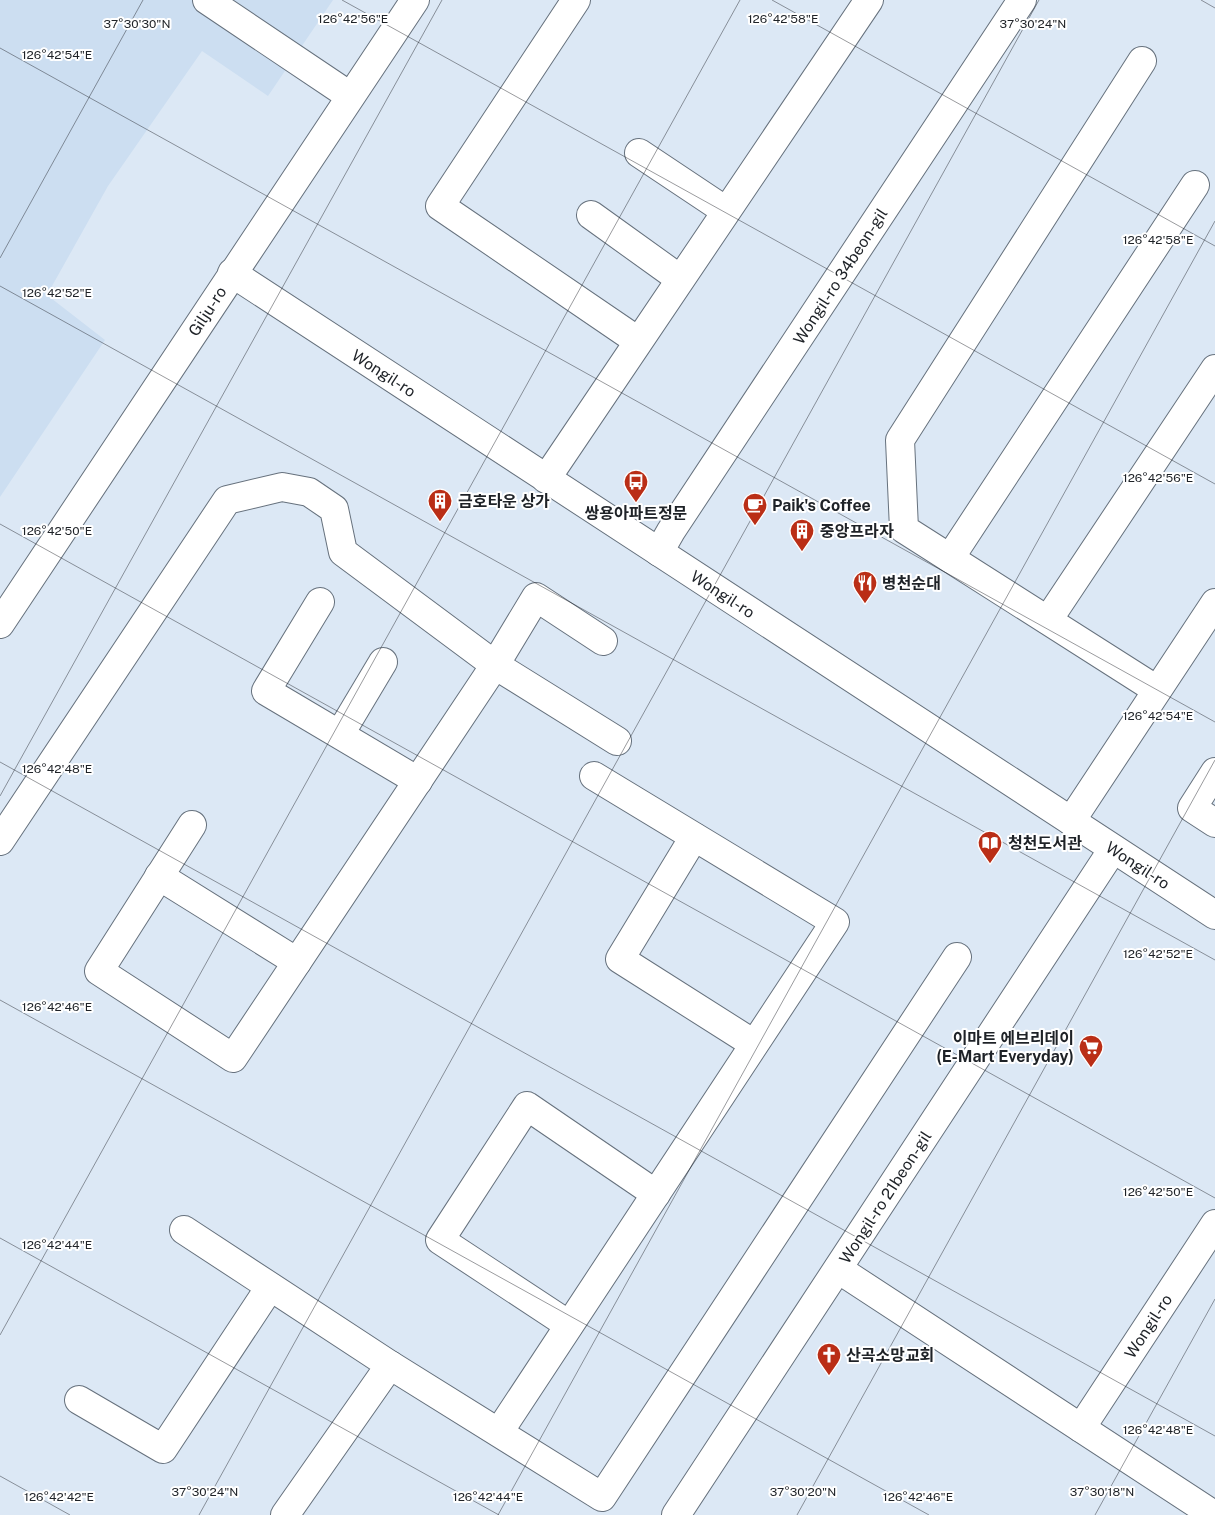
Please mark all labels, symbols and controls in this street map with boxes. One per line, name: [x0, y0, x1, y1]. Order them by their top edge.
text: 126°42'56"E: [318, 12, 388, 26]
text: 126°42'58"E: [748, 12, 818, 26]
text: 37°30'30"N: [104, 17, 170, 31]
text: 37°30'24"N: [1000, 17, 1066, 31]
text: 126°42'54"E: [22, 48, 92, 62]
street label: Wongil-ro 34beon-gil: [789, 205, 892, 348]
text: 126°42'58"E: [1123, 233, 1193, 247]
street label: Gilju-ro: [184, 283, 230, 340]
text: 126°42'52"E: [22, 286, 92, 300]
street label: Wongil-ro: [348, 346, 419, 401]
bus stop icon: 쌍용아파트정문: [623, 469, 649, 503]
text: 126°42'56"E: [1123, 471, 1193, 485]
building icon: 금호타운 상가: [427, 488, 453, 522]
place label: 금호타운 상가: [458, 492, 550, 511]
cafe icon: Paik's Coffee: [742, 492, 768, 526]
place label: Paik's Coffee: [772, 496, 871, 515]
place label: 쌍용아파트정문: [584, 504, 688, 523]
building icon: 중앙프라자: [789, 518, 815, 552]
place label: 중앙프라자: [820, 522, 894, 541]
text: 126°42'50"E: [22, 524, 92, 538]
street label: Wongil-ro: [687, 567, 758, 622]
restaurant icon: 병천순대: [852, 570, 878, 604]
place label: 병천순대: [882, 574, 941, 593]
text: 126°42'54"E: [1123, 709, 1193, 723]
text: 126°42'48"E: [22, 762, 92, 776]
library icon: 청천도서관: [977, 830, 1003, 864]
place label: 청천도서관: [1008, 834, 1082, 853]
street label: Wongil-ro: [1102, 838, 1173, 893]
text: 126°42'52"E: [1123, 947, 1193, 961]
text: 126°42'46"E: [22, 1000, 92, 1014]
place label: 이마트 에브리데이 (E-Mart Everyday): [936, 1029, 1074, 1066]
supermarket icon: 이마트 에브리데이 (E-Mart Everyday): [1078, 1034, 1104, 1068]
street label: Wongil-ro 21beon-gil: [835, 1127, 935, 1267]
text: 126°42'50"E: [1123, 1185, 1193, 1199]
text: 126°42'44"E: [22, 1238, 92, 1252]
street label: Wongil-ro: [1121, 1291, 1176, 1362]
church icon: 산곡소망교회: [816, 1342, 842, 1376]
place label: 산곡소망교회: [846, 1346, 934, 1365]
text: 126°42'48"E: [1123, 1423, 1193, 1437]
text: 37°30'24"N: [172, 1485, 238, 1499]
text: 37°30'20"N: [770, 1485, 836, 1499]
text: 37°30'18"N: [1070, 1485, 1134, 1499]
text: 126°42'42"E: [24, 1490, 94, 1504]
text: 126°42'44"E: [453, 1490, 523, 1504]
text: 126°42'46"E: [883, 1490, 953, 1504]

